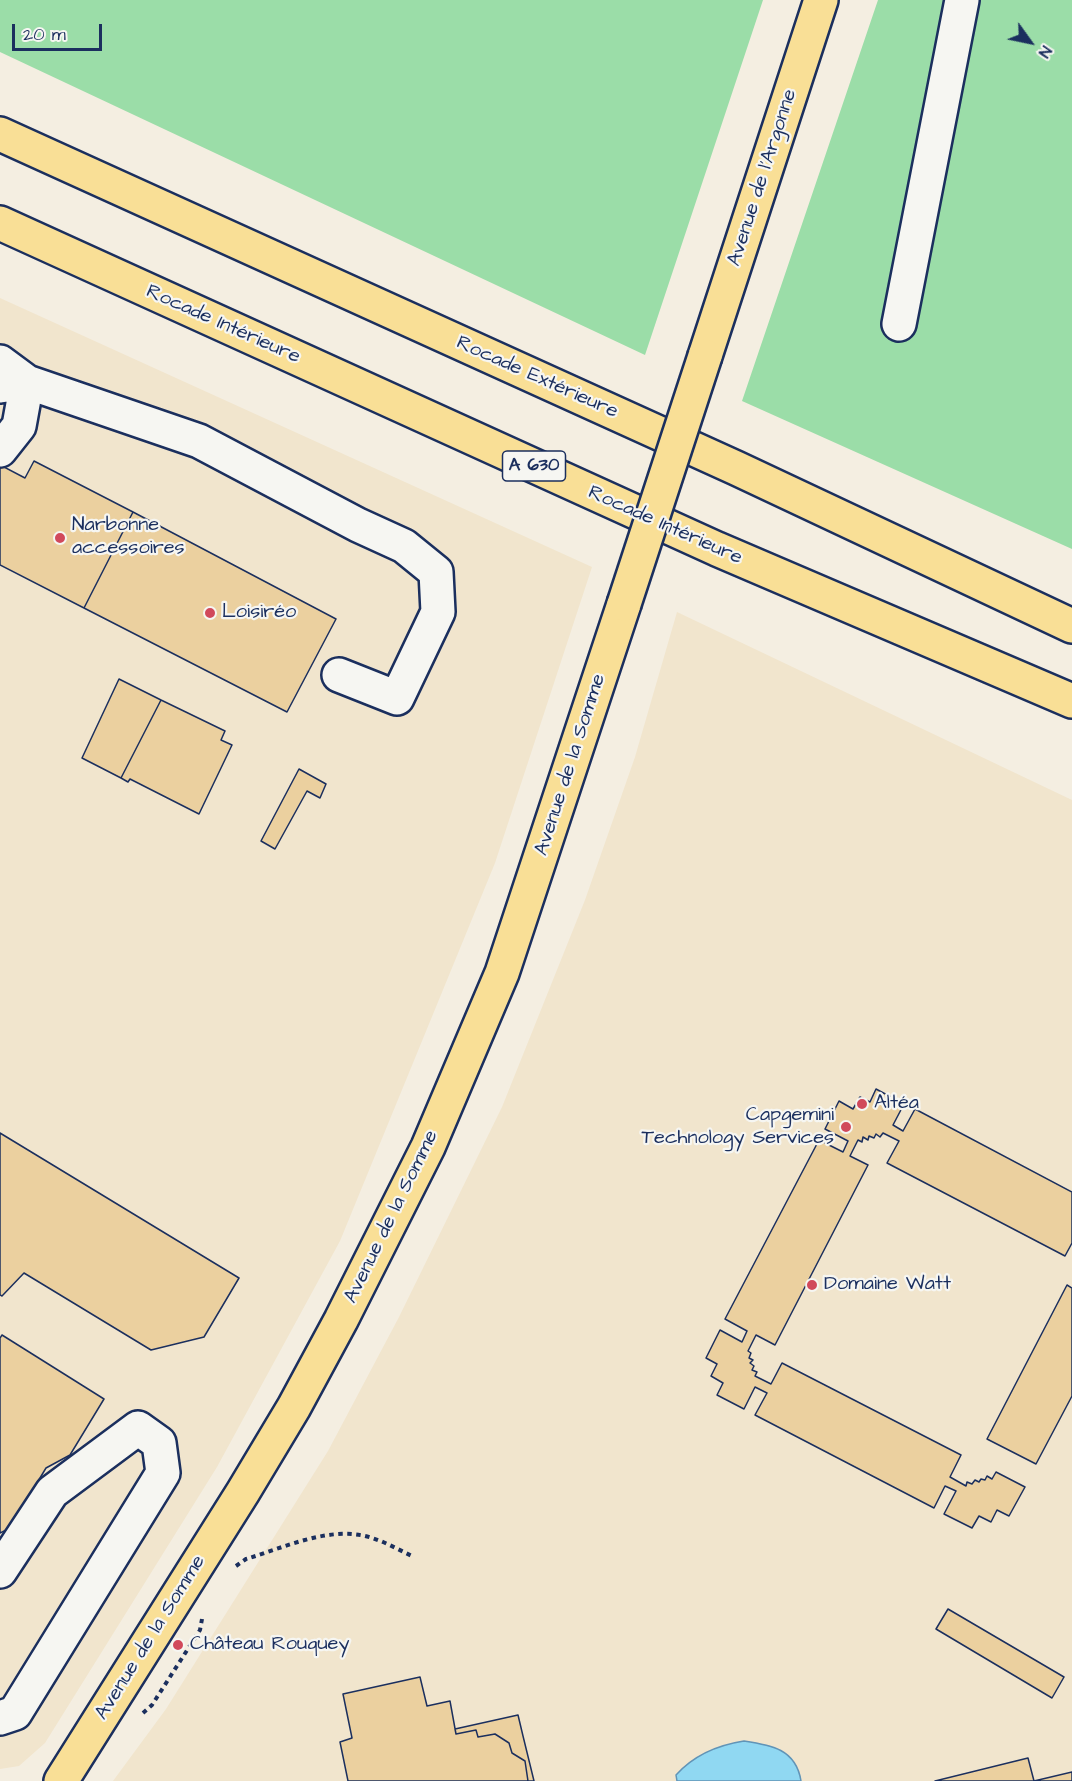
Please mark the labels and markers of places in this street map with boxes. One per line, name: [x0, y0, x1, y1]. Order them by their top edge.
place label: Narbonne accessoires: [72, 514, 185, 561]
marker: Narbonne accessoires: [53, 531, 67, 545]
place label: Loisiréo: [222, 601, 296, 625]
marker: Loisiréo: [203, 606, 217, 620]
place label: Altéa: [874, 1092, 919, 1116]
marker: Altéa: [855, 1097, 869, 1111]
place label: Capgemini Technology Services: [642, 1104, 834, 1151]
marker: Capgemini Technology Services: [839, 1120, 853, 1134]
place label: Domaine Watt: [824, 1273, 951, 1297]
marker: Domaine Watt: [805, 1278, 819, 1292]
place label: Château Rouquey: [190, 1633, 349, 1657]
marker: Château Rouquey: [171, 1638, 185, 1652]

